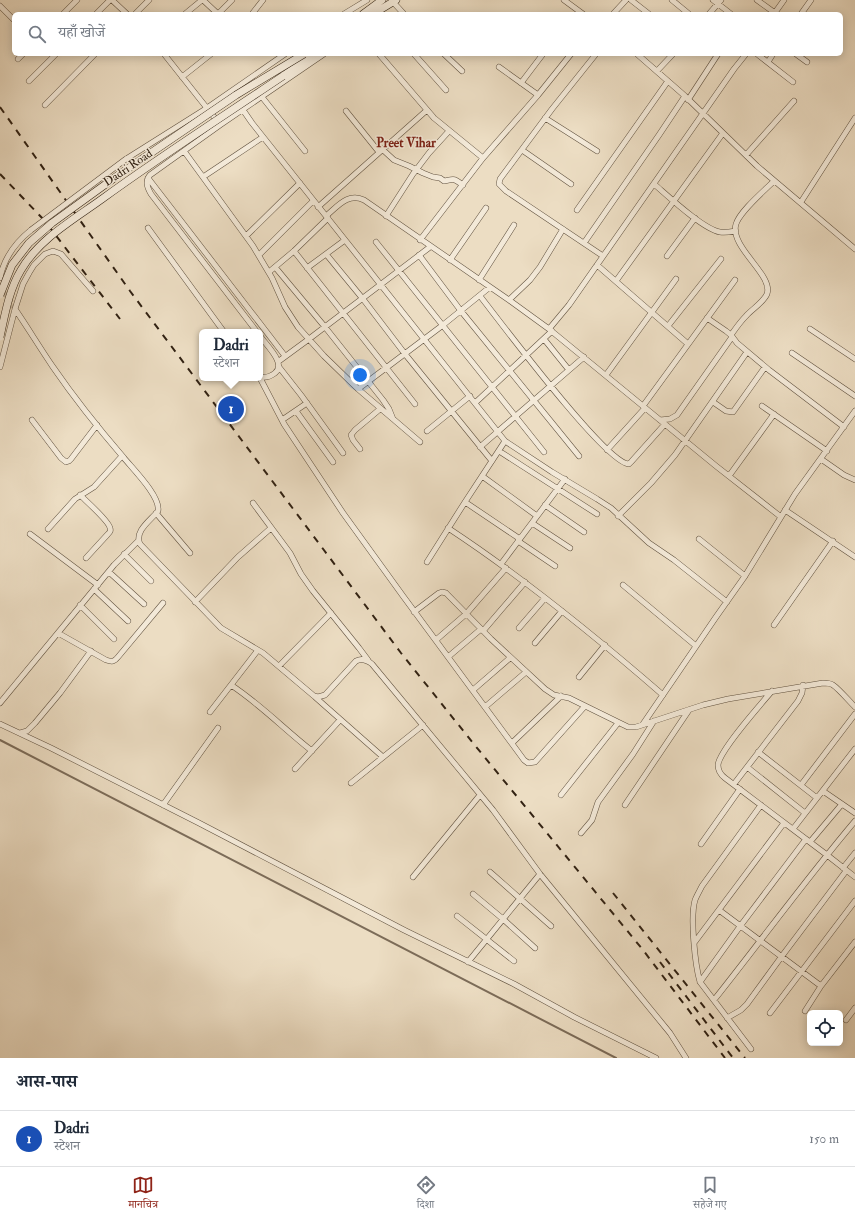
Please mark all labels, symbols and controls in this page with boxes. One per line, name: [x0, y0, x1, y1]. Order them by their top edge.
search box: [12, 12, 843, 56]
icon: search: [26, 23, 48, 45]
text: यहाँ खोजें: [58, 23, 105, 42]
district label: Preet Vihar: [376, 135, 437, 151]
street label: Dadri Road: [101, 146, 155, 190]
popup: [199, 329, 263, 381]
text: Dadri: [213, 336, 249, 355]
text: स्टेशन: [213, 355, 239, 371]
your location: [350, 365, 370, 385]
pin: 1: [218, 394, 244, 424]
map controls: [807, 1010, 843, 1046]
button: locate: [807, 1010, 843, 1046]
text: आस-पास: [16, 1071, 77, 1092]
text: Dadri: [54, 1119, 89, 1138]
text: 1: [27, 1131, 31, 1147]
text: 150 m: [809, 1131, 839, 1147]
text: स्टेशन: [54, 1138, 80, 1154]
tab: मानचित्र: [128, 1174, 158, 1215]
tab: दिशा: [415, 1174, 437, 1215]
tab: सहेजे गए: [693, 1174, 727, 1215]

